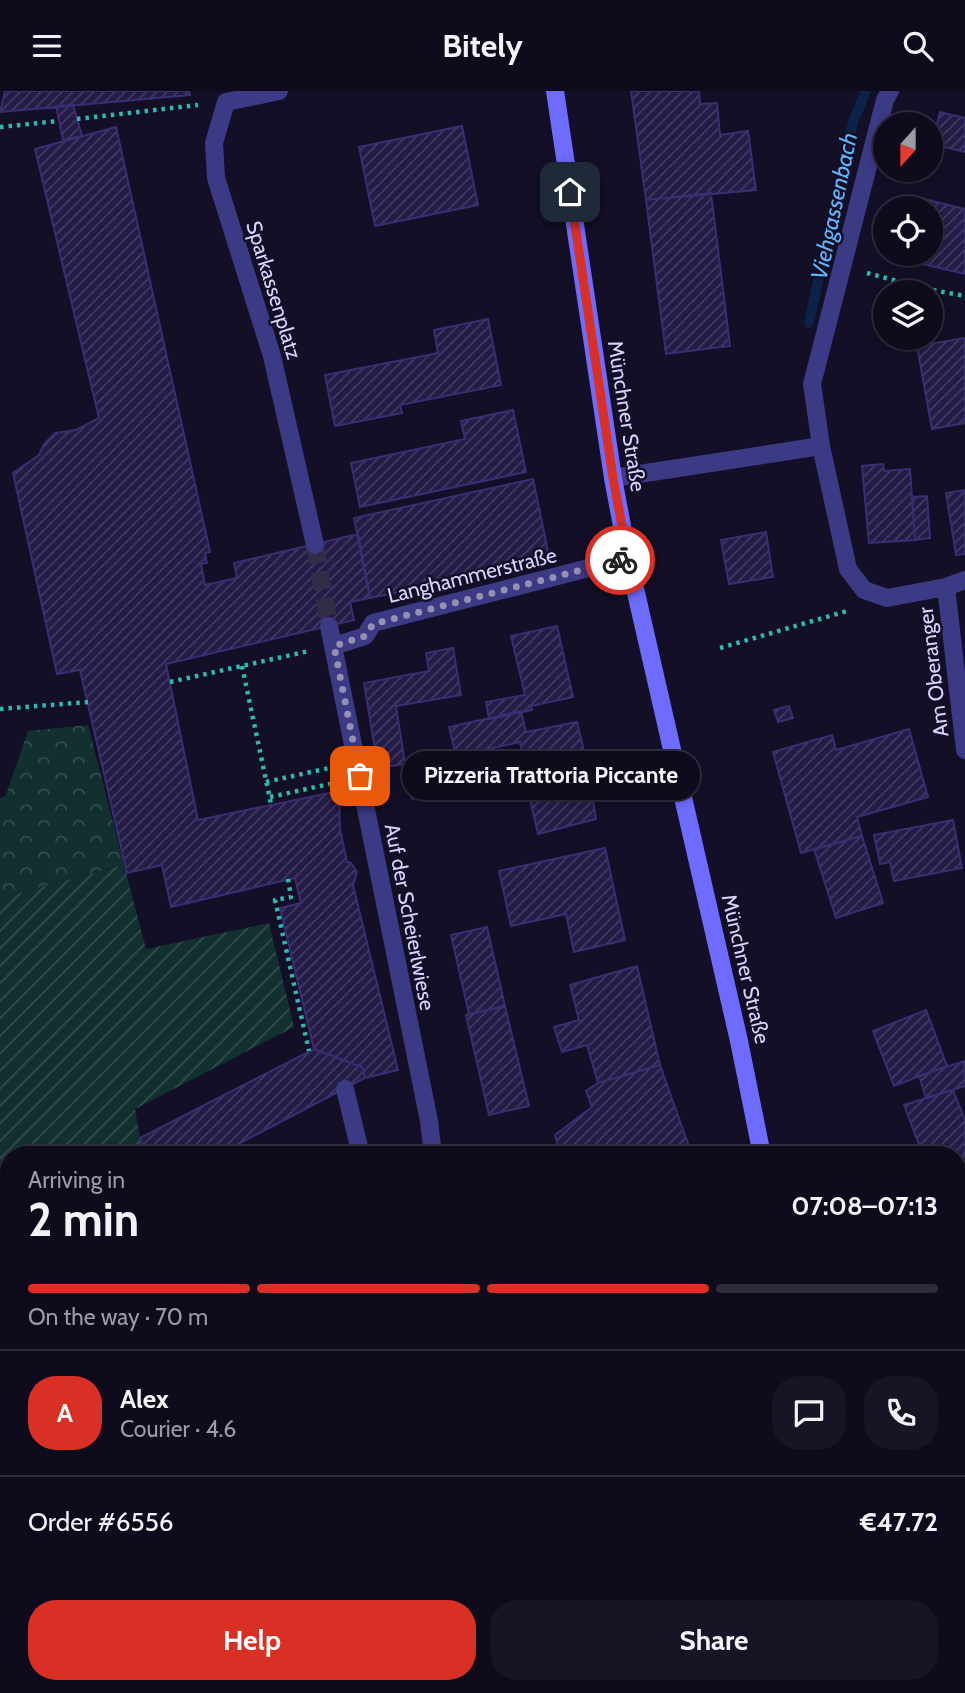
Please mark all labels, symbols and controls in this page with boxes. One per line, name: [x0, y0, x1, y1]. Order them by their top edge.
text: Bitely: [442, 26, 523, 65]
icon: menu: [28, 27, 66, 65]
icon: search: [899, 27, 937, 65]
north arrow: [873, 112, 943, 182]
map controls: [873, 112, 943, 350]
water label: Viehgassenbach: [805, 130, 863, 282]
pin: [540, 162, 600, 222]
icon: home: [551, 173, 589, 211]
button: locate: [873, 196, 943, 266]
street label: Sparkassenplatz: [241, 218, 307, 362]
button: layers: [873, 280, 943, 350]
street label: Münchner Straße: [603, 339, 651, 494]
courier: [585, 525, 655, 595]
icon: bike: [601, 541, 639, 579]
street label: Langhammerstraße: [385, 542, 559, 608]
street label: Am Oberanger: [913, 605, 953, 738]
pin: [330, 746, 390, 806]
callout: Pizzeria Trattoria Piccante: [402, 751, 700, 801]
icon: bag: [341, 757, 379, 795]
text: Pizzeria Trattoria Piccante: [424, 761, 678, 789]
street label: Auf der Scheierlwiese: [380, 822, 440, 1013]
street label: Münchner Straße: [717, 892, 775, 1046]
text: Arriving in: [28, 1166, 125, 1194]
text: 07:08–07:13: [791, 1190, 938, 1222]
text: 2 min: [28, 1192, 139, 1248]
text: On the way · 70 m: [28, 1303, 208, 1331]
button: chat: [772, 1376, 846, 1450]
button: phone: [864, 1376, 938, 1450]
text: Alex: [120, 1383, 169, 1415]
text: A: [57, 1397, 73, 1429]
text: Courier · 4.6: [120, 1415, 236, 1443]
text: Order #6556: [28, 1506, 174, 1538]
text: €47.72: [860, 1506, 938, 1538]
button: Help: [28, 1600, 476, 1680]
button: Share: [490, 1600, 938, 1680]

